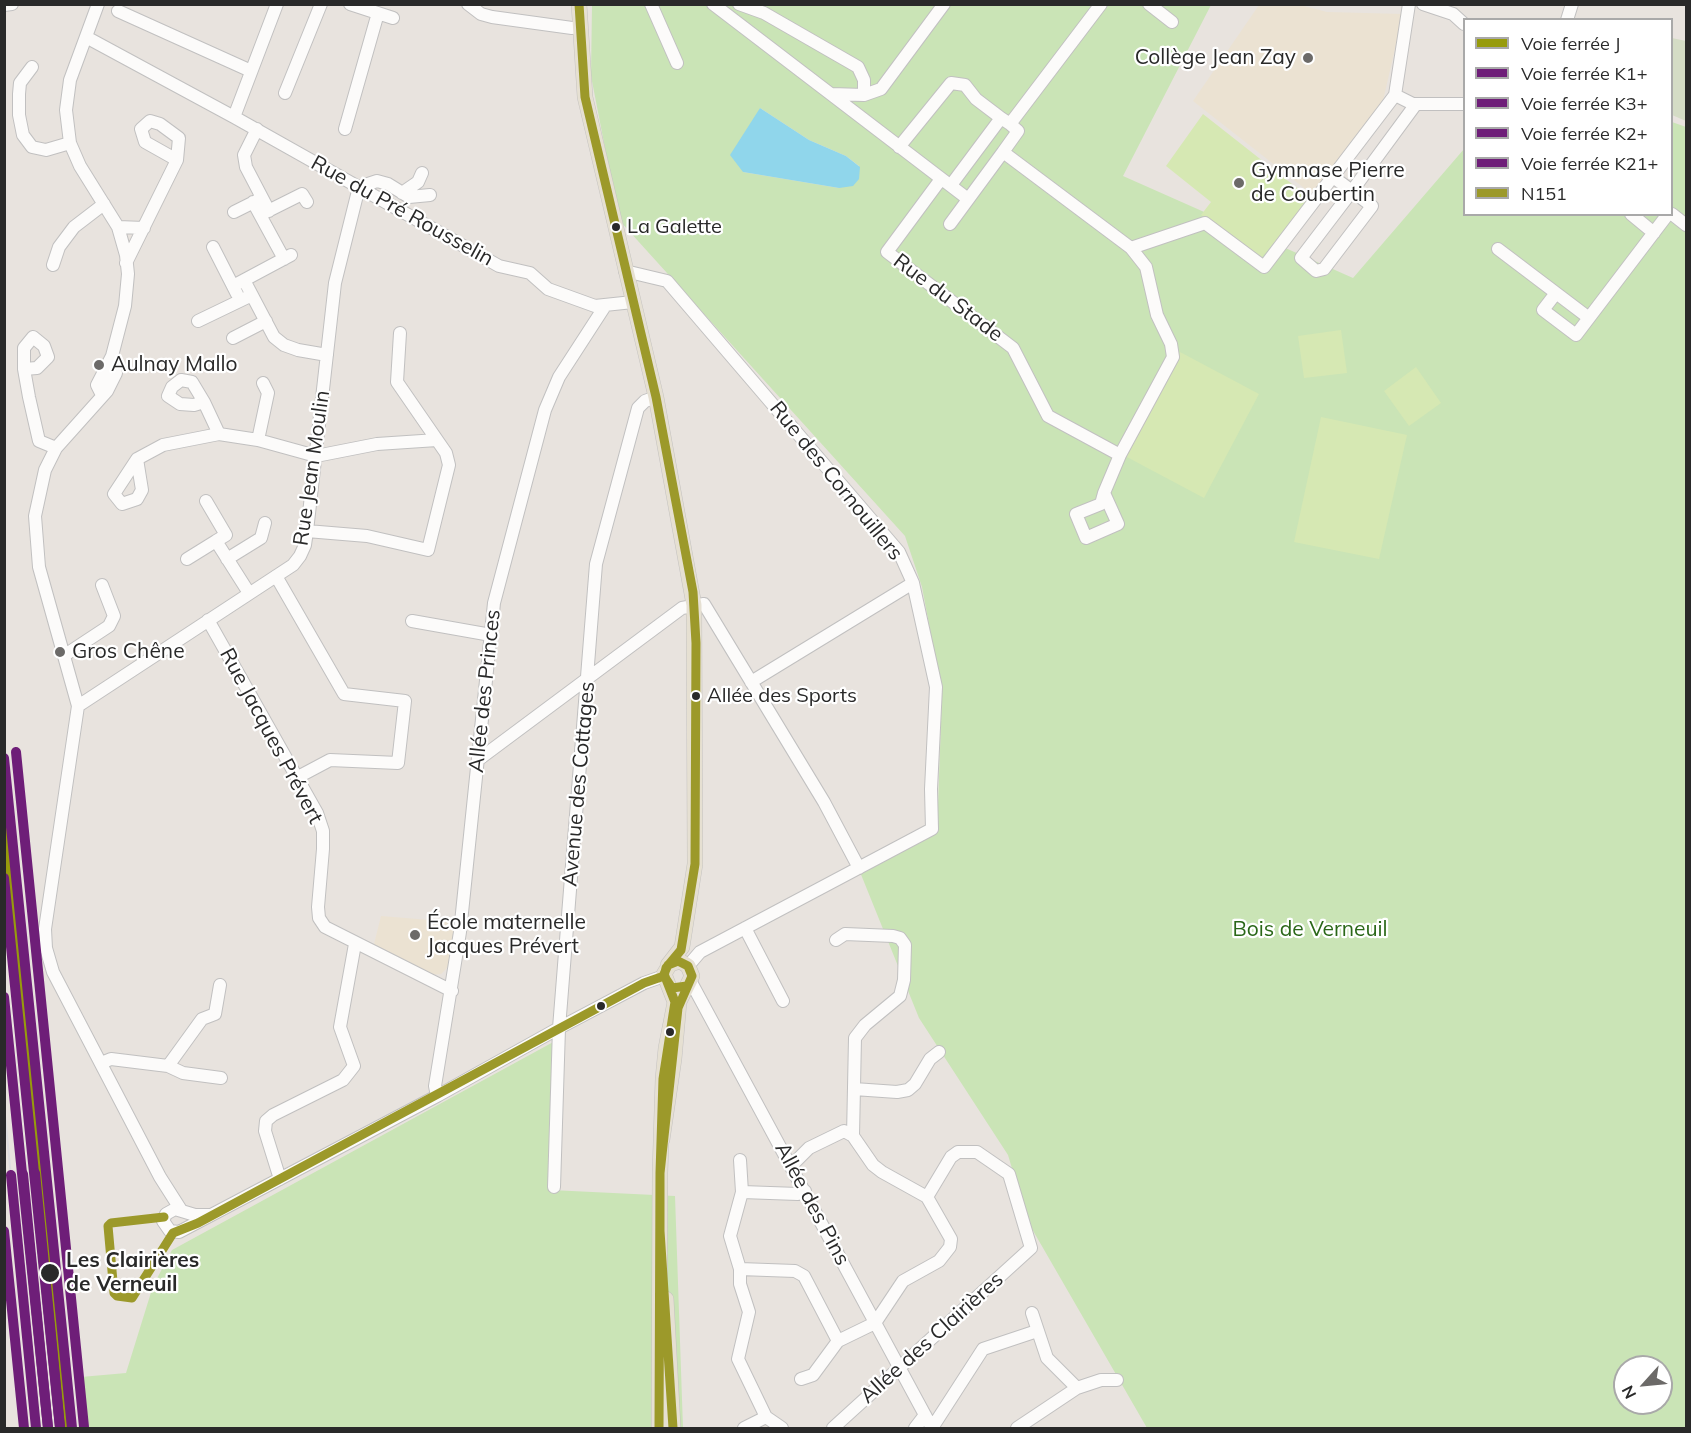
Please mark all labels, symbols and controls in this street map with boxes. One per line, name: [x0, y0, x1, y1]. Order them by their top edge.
legend: [1463, 18, 1673, 216]
text: Voie ferrée J: [1521, 32, 1620, 55]
place label: Collège Jean Zay: [1135, 45, 1296, 71]
marker: Collège Jean Zay: [1301, 51, 1315, 65]
text: Voie ferrée K1+: [1521, 62, 1647, 85]
text: Voie ferrée K3+: [1521, 92, 1647, 115]
text: Voie ferrée K2+: [1521, 122, 1647, 145]
street label: Rue du Pré Rousselin: [306, 150, 498, 272]
text: Voie ferrée K21+: [1521, 152, 1658, 175]
place label: Gymnase Pierre de Coubertin: [1251, 158, 1405, 208]
marker: Gymnase Pierre de Coubertin: [1232, 176, 1246, 190]
text: N151: [1521, 182, 1567, 205]
place label: La Galette: [627, 215, 722, 239]
marker: La Galette: [610, 221, 622, 233]
street label: Rue du Stade: [888, 249, 1008, 347]
place label: Aulnay Mallo: [111, 352, 238, 378]
marker: Aulnay Mallo: [92, 358, 106, 372]
street label: Rue Jean Moulin: [289, 389, 335, 547]
street label: Rue des Cornouillers: [764, 396, 908, 566]
street label: Allée des Princes: [464, 608, 506, 774]
place label: Gros Chêne: [72, 639, 185, 665]
street label: Rue Jacques Prévert: [214, 644, 328, 828]
marker: Gros Chêne: [53, 645, 67, 659]
street label: Avenue des Cottages: [557, 680, 601, 888]
place label: Allée des Sports: [707, 684, 857, 708]
marker: Allée des Sports: [690, 690, 702, 702]
place label: École maternelle Jacques Prévert: [427, 910, 586, 960]
park label: Bois de Verneuil: [1233, 917, 1387, 943]
marker: École maternelle Jacques Prévert: [408, 928, 422, 942]
unlabelled marker: [595, 1000, 607, 1012]
unlabelled marker: [664, 1026, 676, 1038]
street label: Allée des Pins: [769, 1138, 855, 1270]
place label: Les Clairières de Verneuil: [66, 1248, 199, 1298]
marker: Les Clairières de Verneuil: [39, 1262, 61, 1284]
street label: Allée des Clairières: [855, 1267, 1009, 1409]
north arrow: [1613, 1355, 1673, 1415]
text: N: [1617, 1382, 1640, 1402]

